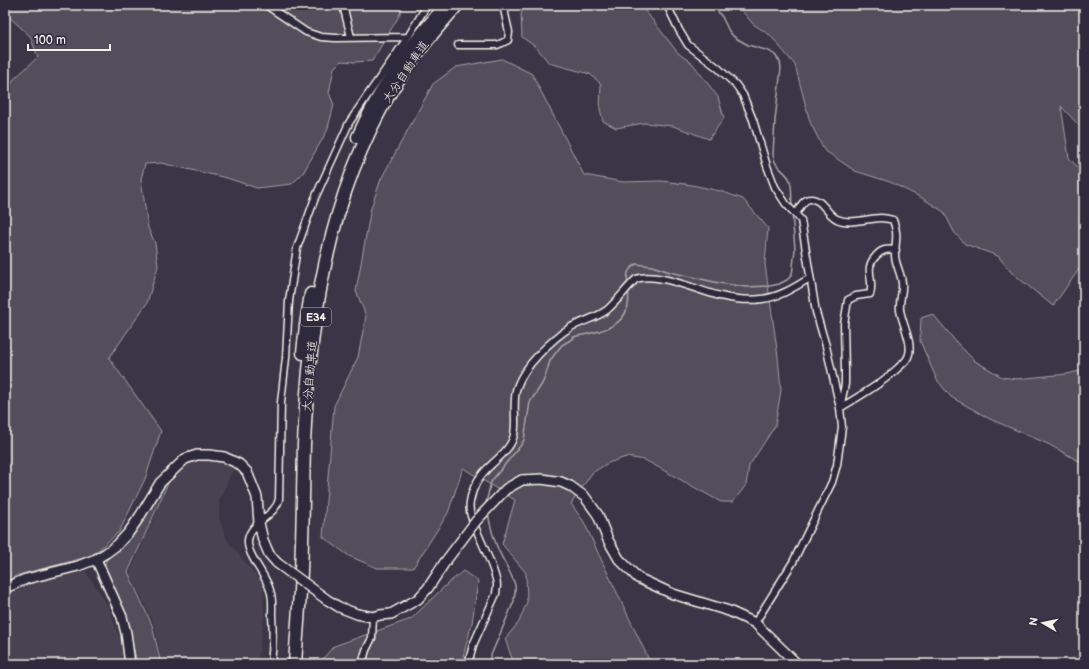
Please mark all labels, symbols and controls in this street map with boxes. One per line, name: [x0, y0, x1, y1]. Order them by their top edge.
scale bar: [28, 26, 110, 52]
text: 100 m: [34, 33, 66, 48]
street label: 大分自動車道: [380, 38, 432, 106]
road number: E34: [301, 308, 331, 326]
street label: 大分自動車道: [299, 339, 321, 413]
north arrow: [1023, 603, 1063, 643]
text: N: [1027, 616, 1041, 627]

